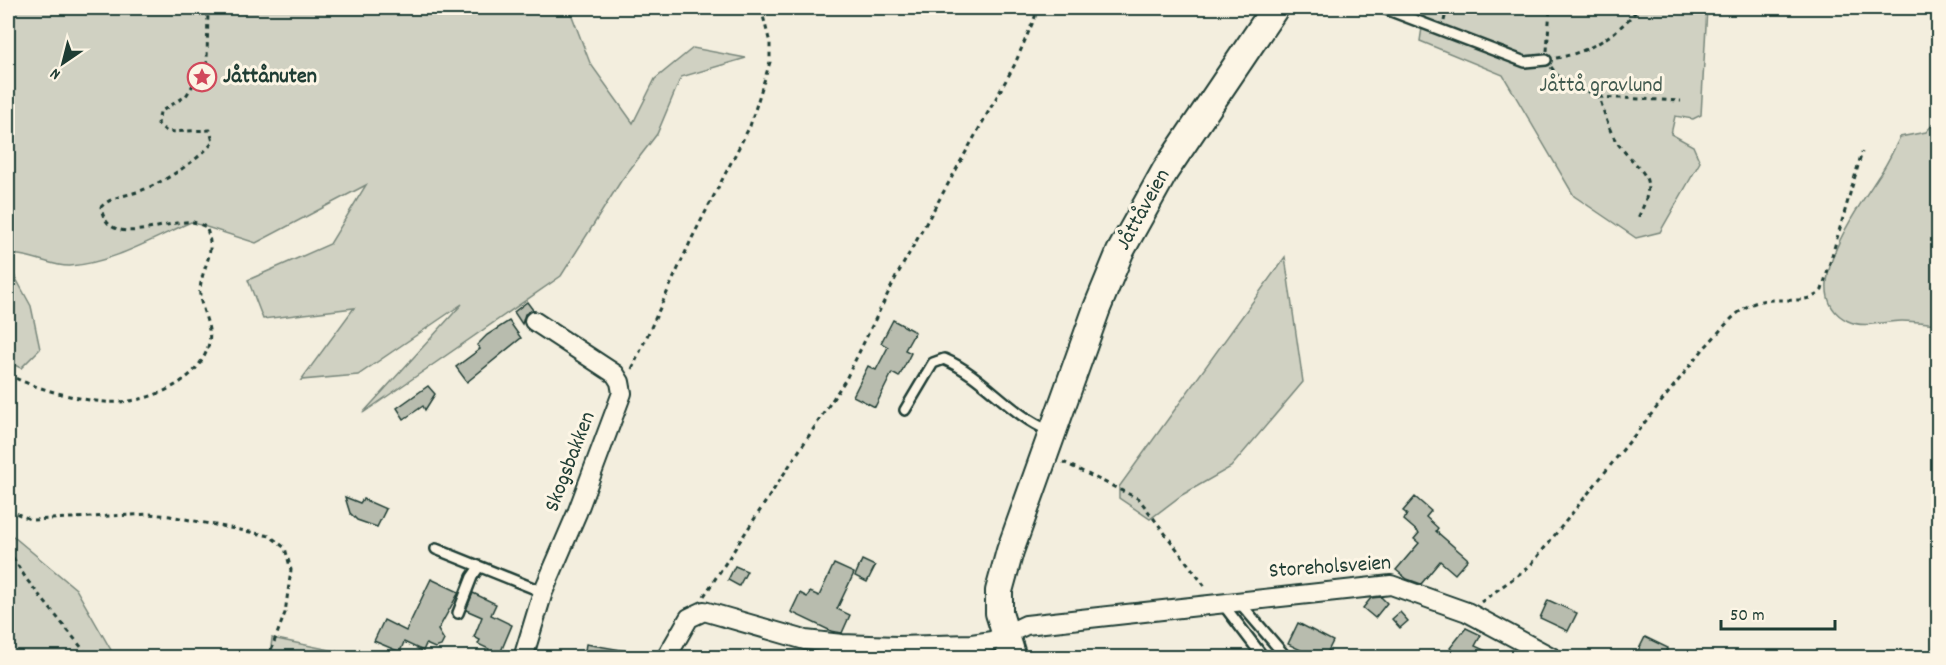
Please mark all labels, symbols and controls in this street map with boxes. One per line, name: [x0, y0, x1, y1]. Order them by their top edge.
north arrow: [33, 33, 93, 93]
text: N: [46, 61, 66, 85]
place icon: Jåttånuten: [186, 61, 218, 93]
place label: Jåttånuten: [223, 62, 317, 93]
park label: Jåttå gravlund: [1539, 71, 1663, 102]
street label: Jåttåveien: [1109, 164, 1179, 256]
street label: Skogsbakken: [538, 407, 604, 517]
street label: Storeholsveien: [1268, 548, 1392, 588]
scale bar: [1721, 593, 1835, 631]
text: 50 m: [1730, 604, 1765, 629]

